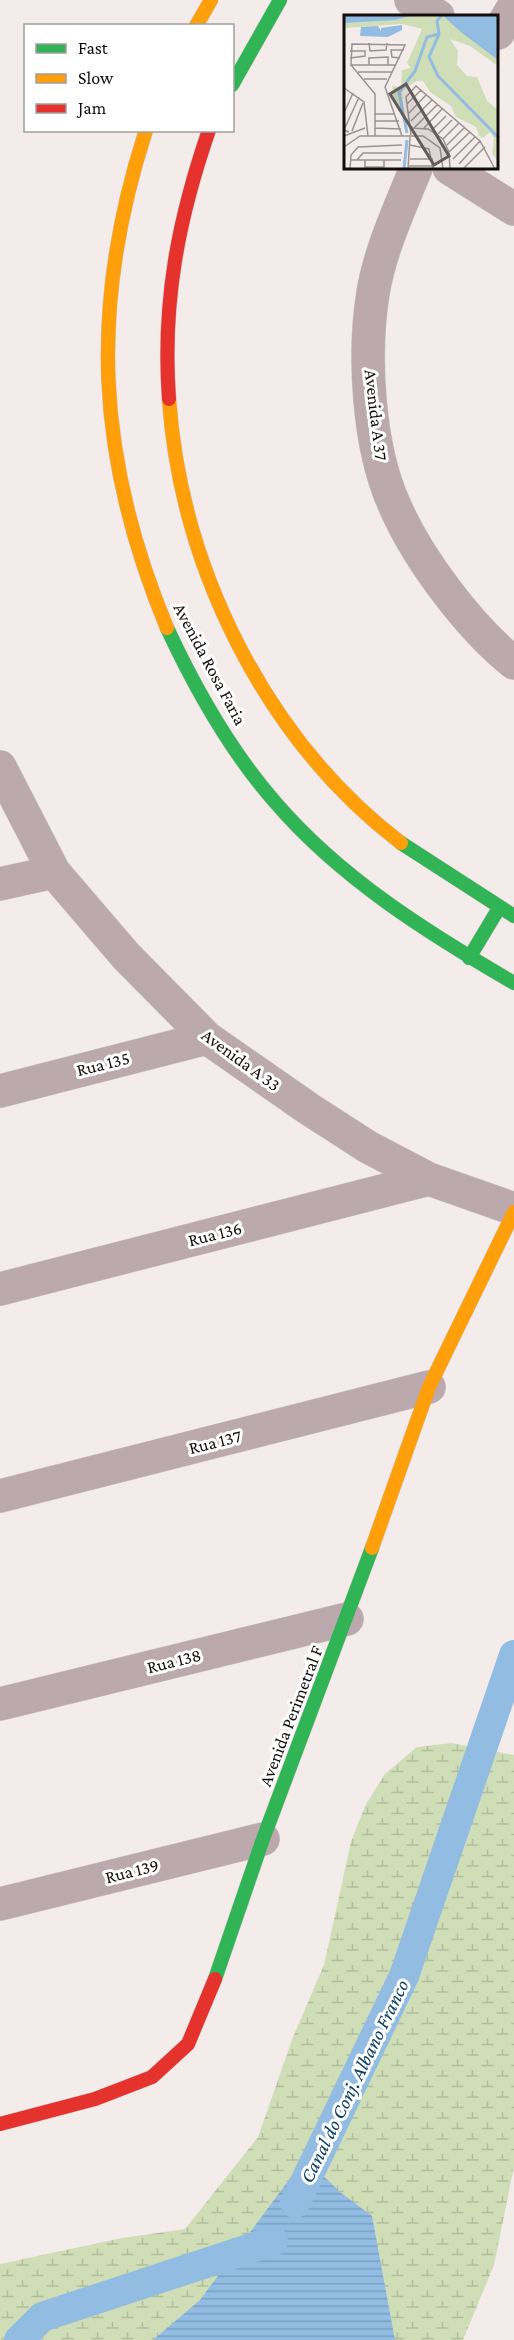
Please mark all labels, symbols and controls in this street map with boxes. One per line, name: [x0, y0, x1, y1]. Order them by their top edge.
inset map: [344, 15, 499, 170]
legend: [24, 24, 234, 132]
text: Fast: [78, 38, 109, 58]
text: Slow: [78, 68, 114, 88]
text: Jam: [76, 98, 107, 118]
street label: Avenida A 37: [360, 368, 392, 462]
street label: Avenida Rosa Faria: [169, 600, 251, 728]
street label: Avenida A 33: [198, 1025, 284, 1095]
street label: Rua 135: [74, 1048, 132, 1080]
street label: Rua 136: [186, 1218, 244, 1250]
street label: Rua 137: [187, 1426, 243, 1458]
street label: Avenida Perimetral F: [255, 1643, 327, 1789]
street label: Rua 138: [145, 1645, 203, 1677]
street label: Rua 139: [103, 1855, 161, 1887]
water label: Canal do Conj. Albano Franco: [295, 1976, 414, 2186]

